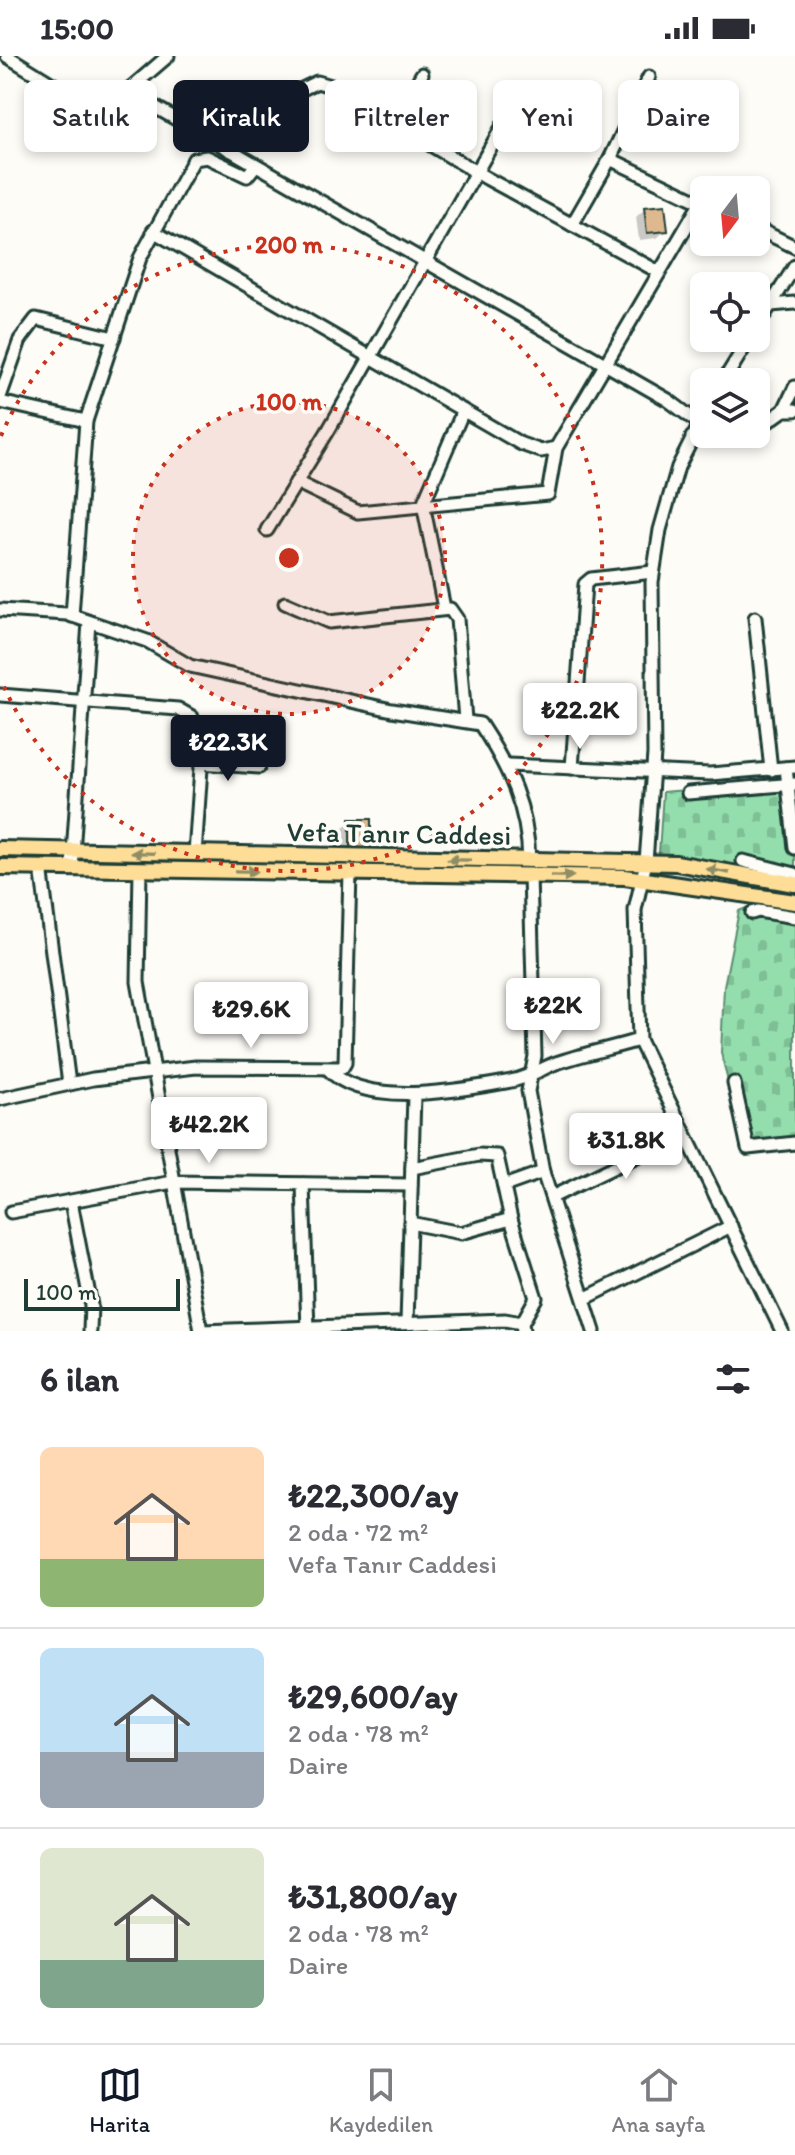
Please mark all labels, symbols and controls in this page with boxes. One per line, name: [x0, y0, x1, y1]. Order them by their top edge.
text: 15:00: [40, 10, 114, 47]
chip: Satılık: [24, 80, 157, 152]
chip: Kiralık: [173, 80, 309, 152]
chip: Filtreler: [325, 80, 477, 152]
chip: Yeni: [493, 80, 602, 152]
chip: Daire: [618, 80, 739, 152]
north arrow: [690, 176, 770, 256]
map controls: [690, 176, 770, 448]
text: 200 m: [255, 230, 324, 259]
button: locate: [690, 272, 770, 352]
button: layers: [690, 368, 770, 448]
text: 100 m: [256, 387, 323, 416]
centre of rings: [275, 544, 303, 572]
pin: ₺22.2K: [515, 683, 645, 751]
text: ₺22.2K: [541, 693, 619, 725]
pin: ₺22.3K: [163, 715, 293, 783]
text: ₺22.3K: [189, 725, 267, 757]
street label: Vefa Tanır Caddesi: [286, 814, 512, 852]
one-way arrow: [130, 846, 155, 859]
one-way arrow: [446, 854, 471, 866]
one-way arrow: [234, 864, 259, 877]
one-way arrow: [705, 864, 730, 876]
one-way arrow: [550, 869, 575, 882]
pin: ₺22K: [506, 978, 600, 1046]
pin: ₺29.6K: [186, 982, 316, 1050]
text: ₺22K: [524, 988, 582, 1020]
text: ₺29.6K: [212, 992, 290, 1024]
pin: ₺42.2K: [144, 1097, 274, 1165]
text: ₺42.2K: [169, 1107, 249, 1139]
pin: ₺31.8K: [561, 1113, 691, 1181]
text: ₺31.8K: [587, 1123, 665, 1155]
scale bar: [24, 1275, 180, 1311]
text: 100 m: [36, 1279, 97, 1306]
icon: filters: [711, 1357, 755, 1401]
text: 6 ilan: [40, 1359, 119, 1400]
text: ₺22,300/ay: [288, 1475, 458, 1516]
icon: home: [104, 1479, 200, 1575]
text: 2 oda · 72 m²: [288, 1516, 428, 1548]
text: Vefa Tanır Caddesi: [288, 1548, 497, 1580]
text: ₺29,600/ay: [288, 1676, 458, 1717]
icon: home: [104, 1680, 200, 1776]
text: 2 oda · 78 m²: [288, 1717, 429, 1749]
text: Daire: [288, 1749, 348, 1781]
text: ₺31,800/ay: [288, 1876, 457, 1917]
icon: home: [104, 1880, 200, 1976]
text: 2 oda · 78 m²: [288, 1917, 429, 1949]
text: Daire: [288, 1949, 348, 1981]
tab: Harita: [89, 2063, 150, 2138]
tab: Kaydedilen: [329, 2063, 433, 2138]
tab: Ana sayfa: [612, 2063, 706, 2138]

